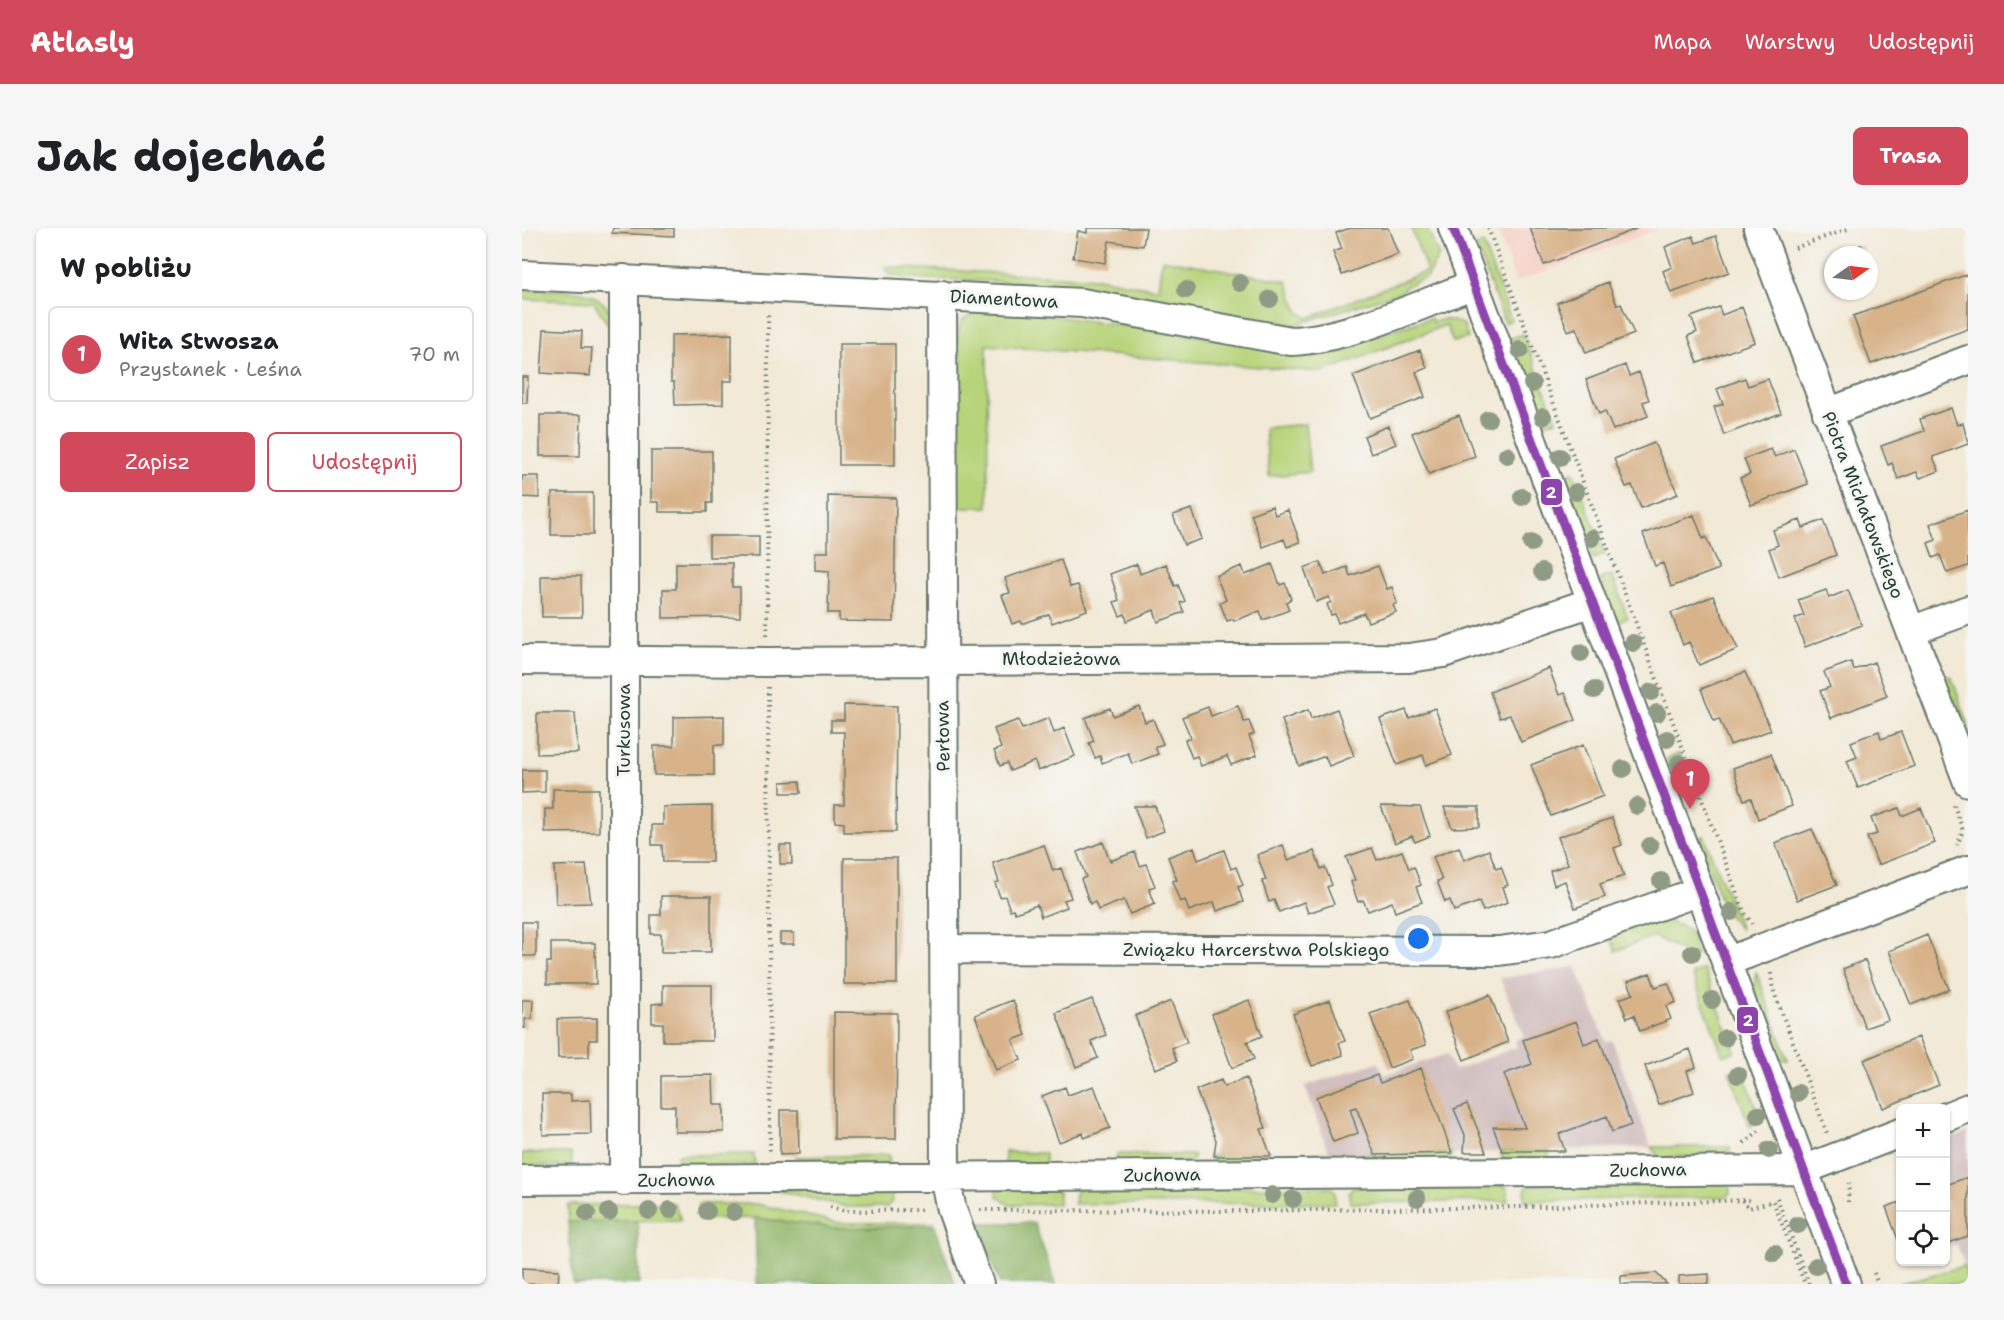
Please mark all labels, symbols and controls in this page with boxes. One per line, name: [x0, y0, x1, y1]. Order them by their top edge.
text: Atlasly: [30, 23, 135, 61]
text: Mapa: [1654, 28, 1712, 56]
text: Warstwy: [1745, 28, 1835, 56]
text: Udostępnij: [1868, 28, 1974, 56]
button: Trasa: [1853, 127, 1968, 185]
text: Jak dojechać: [36, 128, 326, 184]
north arrow: [1824, 246, 1878, 300]
text: W pobliżu: [60, 250, 192, 285]
street label: Diamentowa: [949, 284, 1059, 314]
text: Wita Stwosza: [119, 327, 278, 356]
text: 1: [77, 341, 86, 367]
text: 70 m: [408, 341, 460, 367]
text: Przystanek · Leśna: [119, 356, 302, 382]
street label: Piotra Michałowskiego: [1816, 408, 1910, 602]
button: Zapisz: [60, 432, 255, 492]
button: Udostępnij: [267, 432, 462, 492]
line badge: 2: [1540, 478, 1563, 506]
text: 2: [1545, 482, 1557, 503]
street label: Młodzieżowa: [1002, 647, 1120, 671]
street label: Turkusowa: [612, 683, 636, 777]
street label: Perłowa: [930, 700, 956, 772]
pin: 1: [1670, 760, 1710, 809]
your location: [1404, 924, 1433, 953]
street label: Związku Harcerstwa Polskiego: [1123, 938, 1389, 962]
line badge: 2: [1736, 1006, 1759, 1034]
text: 2: [1742, 1010, 1754, 1031]
map controls: [1896, 1104, 1950, 1266]
button: +: [1896, 1104, 1950, 1158]
street label: Zuchowa: [1609, 1157, 1687, 1183]
button: −: [1896, 1158, 1950, 1212]
street label: Zuchowa: [1123, 1162, 1201, 1188]
street label: Zuchowa: [637, 1167, 715, 1193]
button: locate: [1896, 1212, 1950, 1266]

